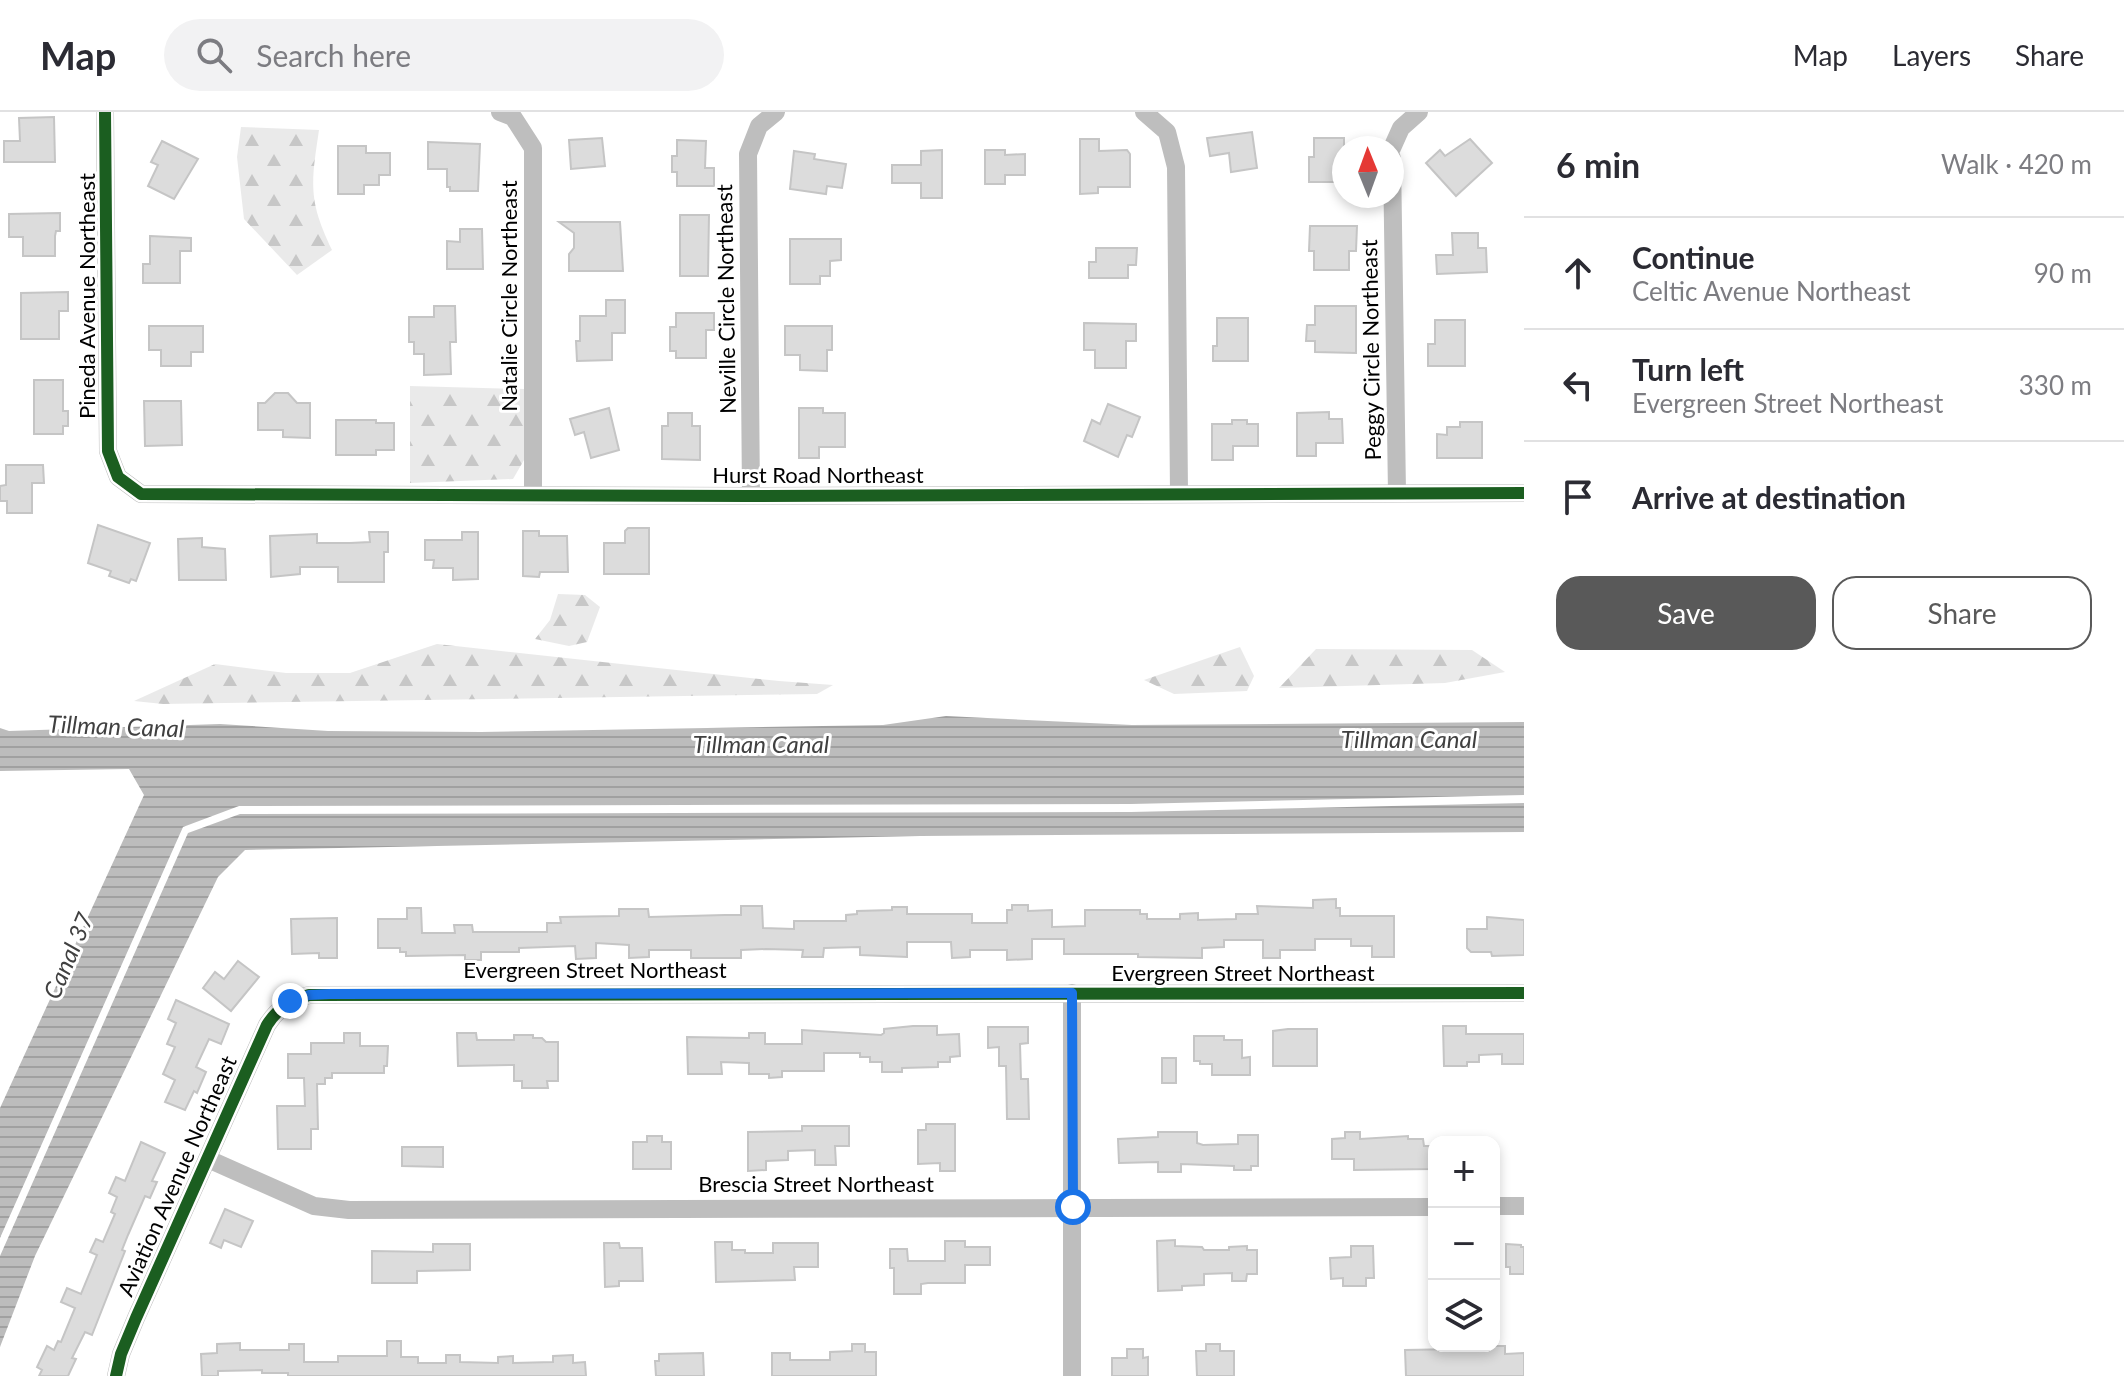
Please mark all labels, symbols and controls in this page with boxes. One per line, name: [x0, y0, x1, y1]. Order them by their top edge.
search box: [164, 19, 724, 91]
text: Map: [40, 32, 116, 78]
icon: search: [192, 33, 236, 77]
text: Search here: [256, 37, 411, 73]
text: Map: [1793, 38, 1848, 72]
text: Layers: [1892, 38, 1971, 72]
text: Share: [2015, 38, 2084, 72]
north arrow: [1332, 136, 1404, 208]
text: 6 min: [1556, 144, 1640, 185]
text: Walk · 420 m: [1941, 148, 2092, 180]
street label: Pineda Avenue Northeast: [73, 173, 100, 419]
street label: Natalie Circle Northeast: [495, 180, 522, 412]
street label: Neville Circle Northeast: [710, 184, 741, 414]
street label: Peggy Circle Northeast: [1355, 239, 1386, 461]
text: Continue: [1632, 239, 1755, 275]
icon: ahead: [1556, 251, 1600, 295]
text: 90 m: [2034, 257, 2092, 289]
text: Celtic Avenue Northeast: [1632, 275, 1911, 307]
text: Turn left: [1632, 351, 1744, 387]
icon: left: [1556, 363, 1600, 407]
text: 330 m: [2019, 369, 2092, 401]
text: Evergreen Street Northeast: [1632, 387, 1943, 419]
street label: Hurst Road Northeast: [712, 461, 924, 488]
icon: arrive: [1556, 475, 1600, 519]
text: Arrive at destination: [1632, 479, 1906, 515]
button: Save: [1556, 576, 1816, 650]
button: Share: [1832, 576, 2092, 650]
water label: Tillman Canal: [47, 709, 185, 742]
water label: Tillman Canal: [1341, 724, 1478, 753]
water label: Tillman Canal: [693, 729, 830, 758]
water label: Canal 37: [37, 908, 99, 1003]
street label: Evergreen Street Northeast: [463, 956, 727, 983]
street label: Evergreen Street Northeast: [1111, 959, 1375, 986]
route end: [272, 983, 308, 1019]
street label: Aviation Avenue Northeast: [111, 1051, 242, 1300]
map controls: [1428, 1136, 1500, 1352]
button: +: [1428, 1136, 1500, 1208]
street label: Brescia Street Northeast: [698, 1170, 934, 1197]
route start: [1055, 1189, 1091, 1225]
button: −: [1428, 1208, 1500, 1280]
button: layers: [1428, 1280, 1500, 1352]

